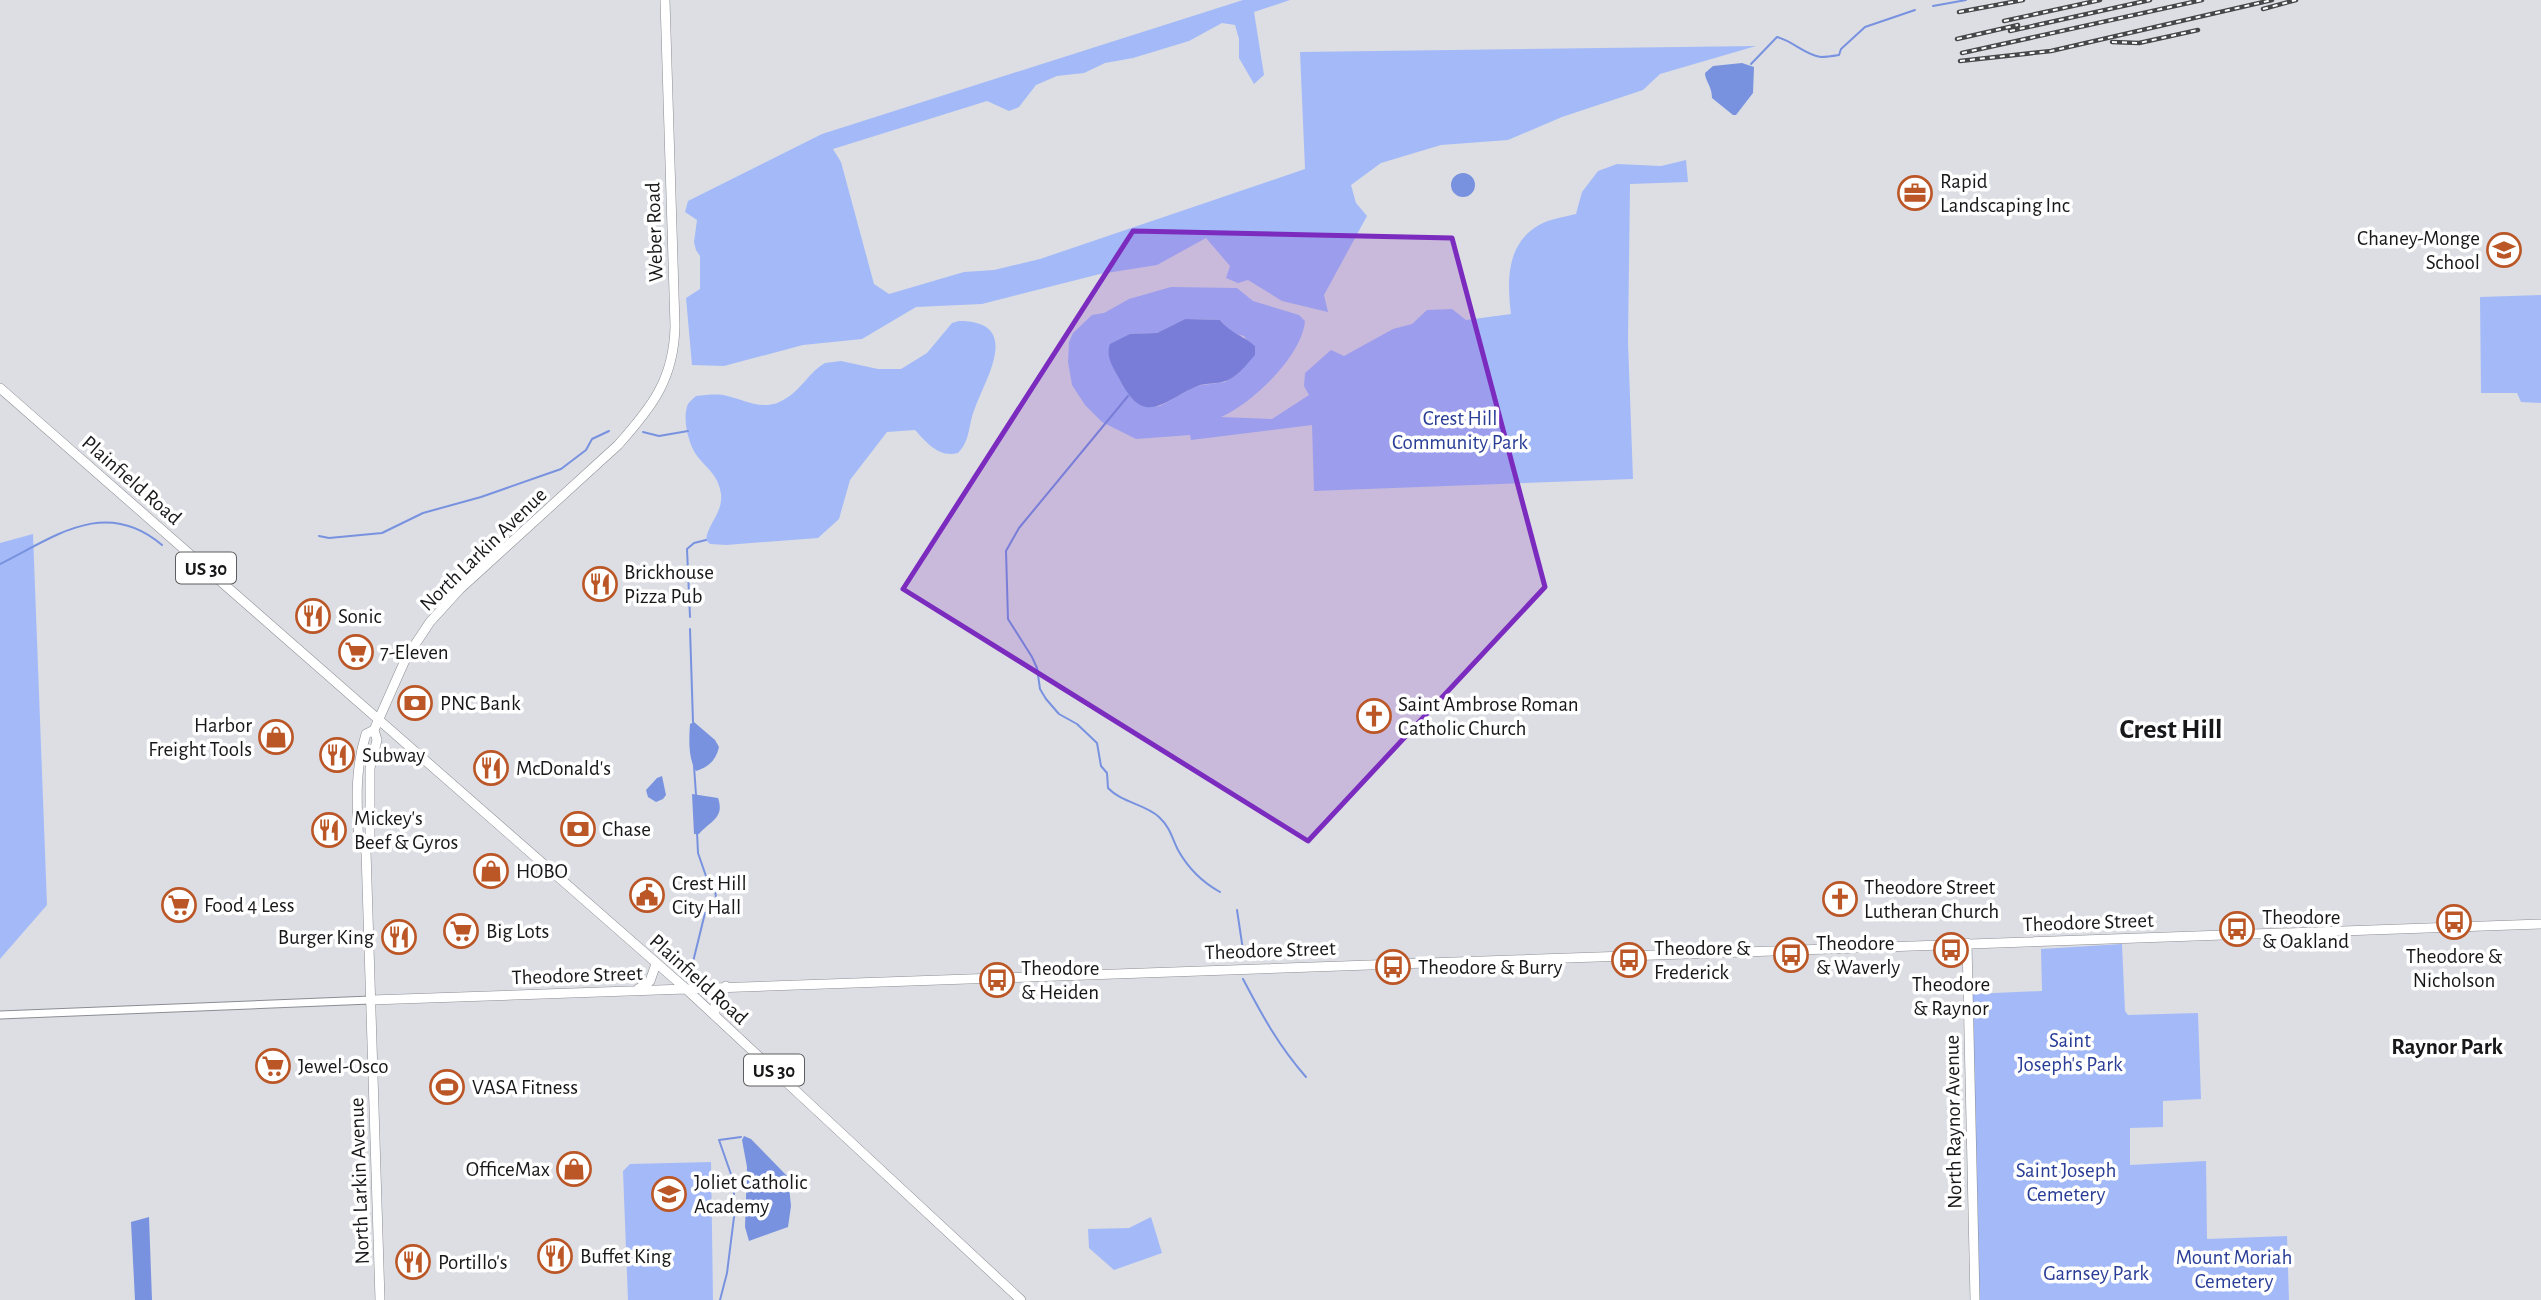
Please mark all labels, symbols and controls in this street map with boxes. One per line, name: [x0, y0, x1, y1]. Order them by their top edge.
place label: Rapid Landscaping Inc: [1940, 171, 2070, 216]
office icon: Rapid Landscaping Inc: [1896, 174, 1934, 212]
street label: Weber Road: [642, 182, 667, 282]
place label: Chaney-Monge School: [2357, 228, 2480, 273]
school or university icon: Chaney-Monge School: [2485, 231, 2523, 269]
park label: Crest Hill Community Park: [1392, 408, 1528, 453]
street label: Plainfield Road: [78, 432, 186, 529]
street label: North Larkin Avenue: [416, 484, 551, 615]
road number: US 30: [176, 552, 236, 583]
place label: Brickhouse Pizza Pub: [624, 562, 714, 607]
restaurant icon: Brickhouse Pizza Pub: [581, 565, 619, 603]
restaurant icon: Sonic: [294, 597, 332, 635]
place label: Sonic: [338, 606, 382, 627]
supermarket icon: 7-Eleven: [337, 633, 375, 671]
place label: 7-Eleven: [380, 642, 449, 663]
bank icon: PNC Bank: [396, 684, 434, 722]
place label: PNC Bank: [440, 693, 521, 714]
place label: Saint Ambrose Roman Catholic Church: [1398, 694, 1579, 739]
church icon: Saint Ambrose Roman Catholic Church: [1355, 697, 1393, 735]
place label: Harbor Freight Tools: [148, 715, 252, 760]
district label: Crest Hill: [2120, 716, 2222, 744]
shop icon: Harbor Freight Tools: [257, 718, 295, 756]
restaurant icon: Subway: [318, 736, 356, 774]
place label: Subway: [362, 745, 425, 766]
restaurant icon: McDonald's: [472, 749, 510, 787]
place label: McDonald's: [516, 758, 611, 779]
place label: Mickey's Beef & Gyros: [354, 808, 458, 853]
bank icon: Chase: [559, 810, 597, 848]
restaurant icon: Mickey's Beef & Gyros: [310, 811, 348, 849]
place label: Chase: [602, 819, 651, 840]
shop icon: HOBO: [472, 852, 510, 890]
place label: HOBO: [516, 861, 568, 882]
place label: Crest Hill City Hall: [672, 873, 747, 918]
public building icon: Crest Hill City Hall: [628, 876, 666, 914]
place label: Theodore Street Lutheran Church: [1864, 877, 1999, 922]
church icon: Theodore Street Lutheran Church: [1821, 880, 1859, 918]
supermarket icon: Food 4 Less: [160, 886, 198, 924]
place label: Food 4 Less: [204, 895, 295, 916]
bus stop icon: Theodore & Nicholson: [2435, 903, 2473, 941]
place label: Theodore & Oakland: [2262, 907, 2349, 952]
street label: Theodore Street: [2022, 910, 2154, 935]
bus stop icon: Theodore & Oakland: [2218, 910, 2256, 948]
supermarket icon: Big Lots: [442, 912, 480, 950]
restaurant icon: Burger King: [380, 918, 418, 956]
place label: Big Lots: [486, 921, 549, 942]
place label: Burger King: [278, 927, 375, 948]
street label: Plainfield Road: [646, 930, 752, 1029]
bus stop icon: Theodore & Raynor: [1932, 931, 1970, 969]
place label: Theodore & Waverly: [1816, 933, 1900, 978]
bus stop icon: Theodore & Waverly: [1772, 936, 1810, 974]
street label: Theodore Street: [1204, 938, 1336, 963]
place label: Theodore & Frederick: [1654, 938, 1751, 983]
bus stop icon: Theodore & Frederick: [1610, 941, 1648, 979]
place label: Theodore & Nicholson: [2406, 946, 2503, 991]
bus stop icon: Theodore & Burry: [1374, 948, 1412, 986]
place label: Theodore & Burry: [1418, 957, 1563, 978]
place label: Theodore & Heiden: [1021, 958, 1099, 1003]
bus stop icon: Theodore & Heiden: [978, 961, 1016, 999]
street label: Theodore Street: [511, 963, 643, 988]
place label: Theodore & Raynor: [1912, 974, 1990, 1019]
park label: Saint Joseph's Park: [2017, 1030, 2123, 1075]
street label: North Raynor Avenue: [1941, 1035, 1966, 1209]
district label: Raynor Park: [2391, 1036, 2503, 1059]
supermarket icon: Jewel-Osco: [254, 1047, 292, 1085]
road number: US 30: [744, 1054, 804, 1086]
place label: Jewel-Osco: [298, 1056, 388, 1077]
sports icon: VASA Fitness: [428, 1068, 466, 1106]
place label: VASA Fitness: [472, 1077, 578, 1098]
street label: North Larkin Avenue: [346, 1097, 373, 1265]
shop icon: OfficeMax: [555, 1150, 593, 1188]
place label: OfficeMax: [466, 1159, 550, 1180]
park label: Saint Joseph Cemetery: [2016, 1160, 2116, 1205]
place label: Joliet Catholic Academy: [694, 1172, 807, 1217]
school or university icon: Joliet Catholic Academy: [650, 1175, 688, 1213]
restaurant icon: Buffet King: [536, 1237, 574, 1275]
restaurant icon: Portillo's: [394, 1243, 432, 1281]
place label: Buffet King: [580, 1246, 672, 1267]
park label: Mount Moriah Cemetery: [2176, 1247, 2292, 1292]
place label: Portillo's: [438, 1252, 508, 1273]
park label: Garnsey Park: [2043, 1263, 2149, 1284]

